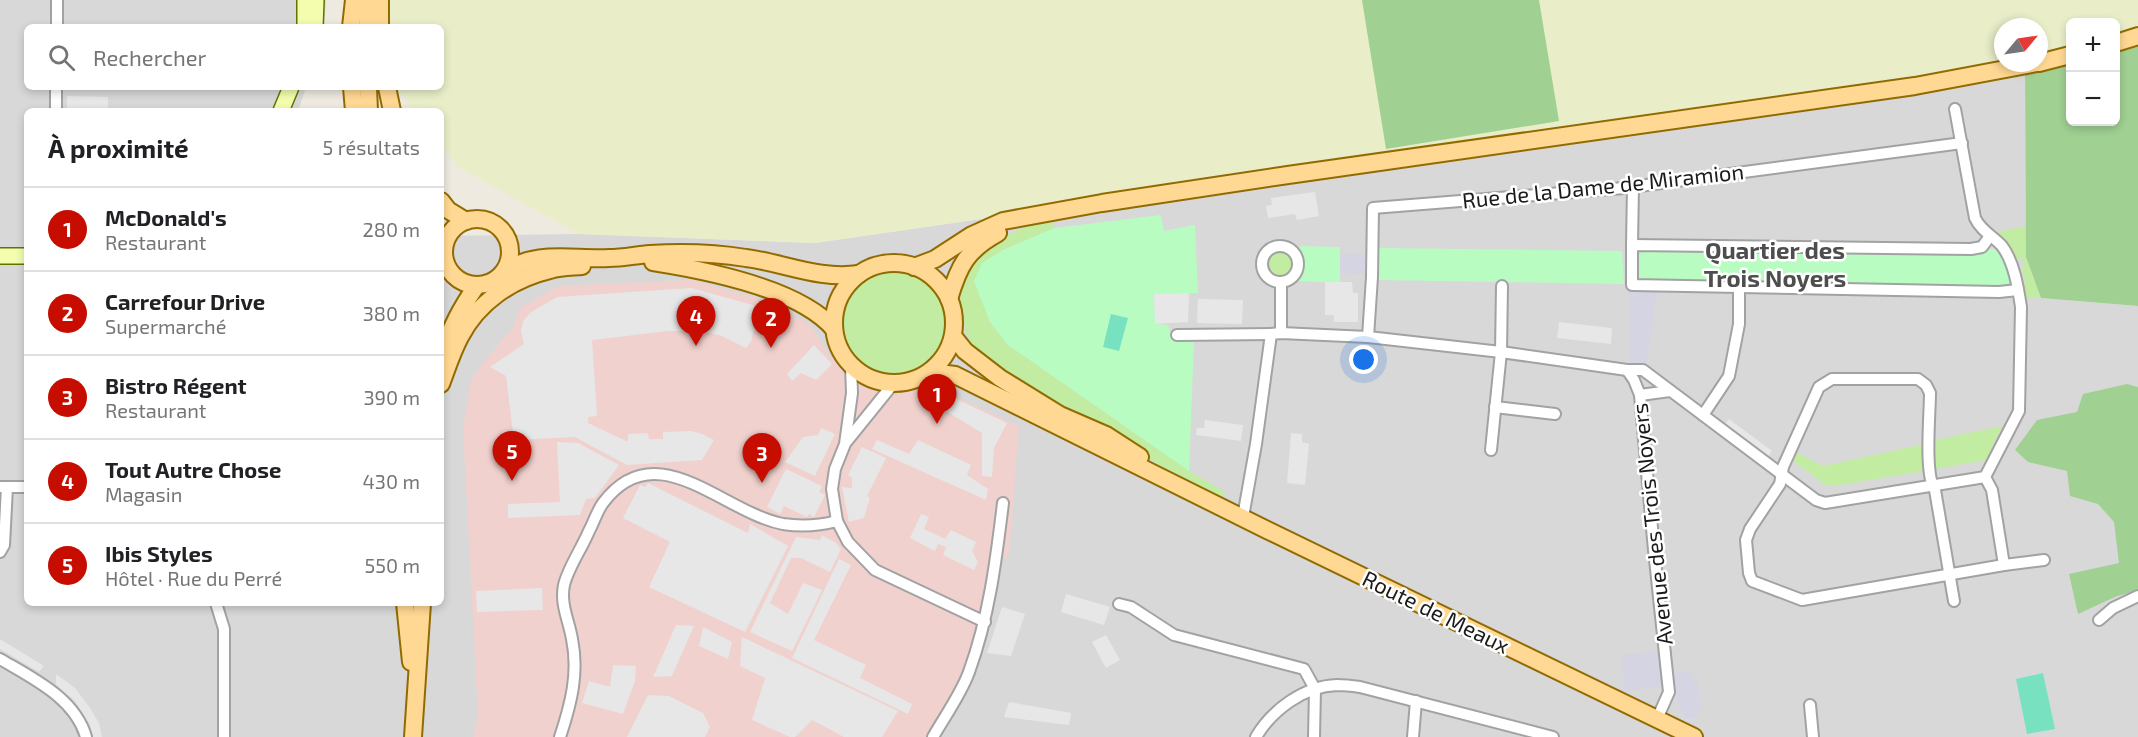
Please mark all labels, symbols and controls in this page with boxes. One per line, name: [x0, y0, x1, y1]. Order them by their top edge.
north arrow: [1994, 18, 2048, 72]
map controls: [2066, 18, 2120, 126]
button: +: [2066, 18, 2120, 72]
search box: [24, 24, 444, 90]
icon: search: [45, 41, 78, 74]
text: Rechercher: [93, 44, 206, 70]
button: −: [2066, 72, 2120, 126]
text: À proximité: [48, 132, 189, 163]
text: 5 résultats: [323, 135, 420, 159]
street label: Rue de la Dame de Miramion: [1461, 157, 1745, 213]
text: McDonald's: [105, 204, 227, 230]
text: 1: [63, 217, 72, 241]
text: 280 m: [363, 217, 420, 241]
text: Restaurant: [105, 230, 206, 254]
district label: Quartier des Trois Noyers: [1704, 235, 1846, 292]
text: Carrefour Drive: [105, 288, 265, 314]
pin: 4: [676, 296, 716, 346]
pin: 2: [752, 298, 790, 348]
text: 2: [62, 301, 73, 325]
text: 380 m: [363, 301, 420, 325]
text: Supermarché: [105, 314, 226, 338]
your location: [1349, 345, 1378, 374]
text: Bistro Régent: [105, 372, 247, 398]
pin: 1: [918, 374, 956, 424]
text: 3: [62, 385, 73, 409]
text: 390 m: [363, 385, 420, 409]
text: Restaurant: [105, 398, 206, 422]
street label: Avenue des Trois Noyers: [1625, 402, 1677, 646]
pin: 5: [492, 432, 532, 481]
pin: 3: [742, 434, 782, 483]
text: Tout Autre Chose: [105, 456, 281, 482]
text: 4: [61, 469, 74, 493]
text: 430 m: [363, 469, 420, 493]
text: Magasin: [105, 482, 182, 506]
text: Ibis Styles: [105, 540, 213, 566]
text: 5: [62, 553, 73, 577]
text: 550 m: [365, 553, 420, 577]
street label: Route de Meaux: [1359, 564, 1515, 658]
text: Hôtel · Rue du Perré: [105, 566, 282, 590]

